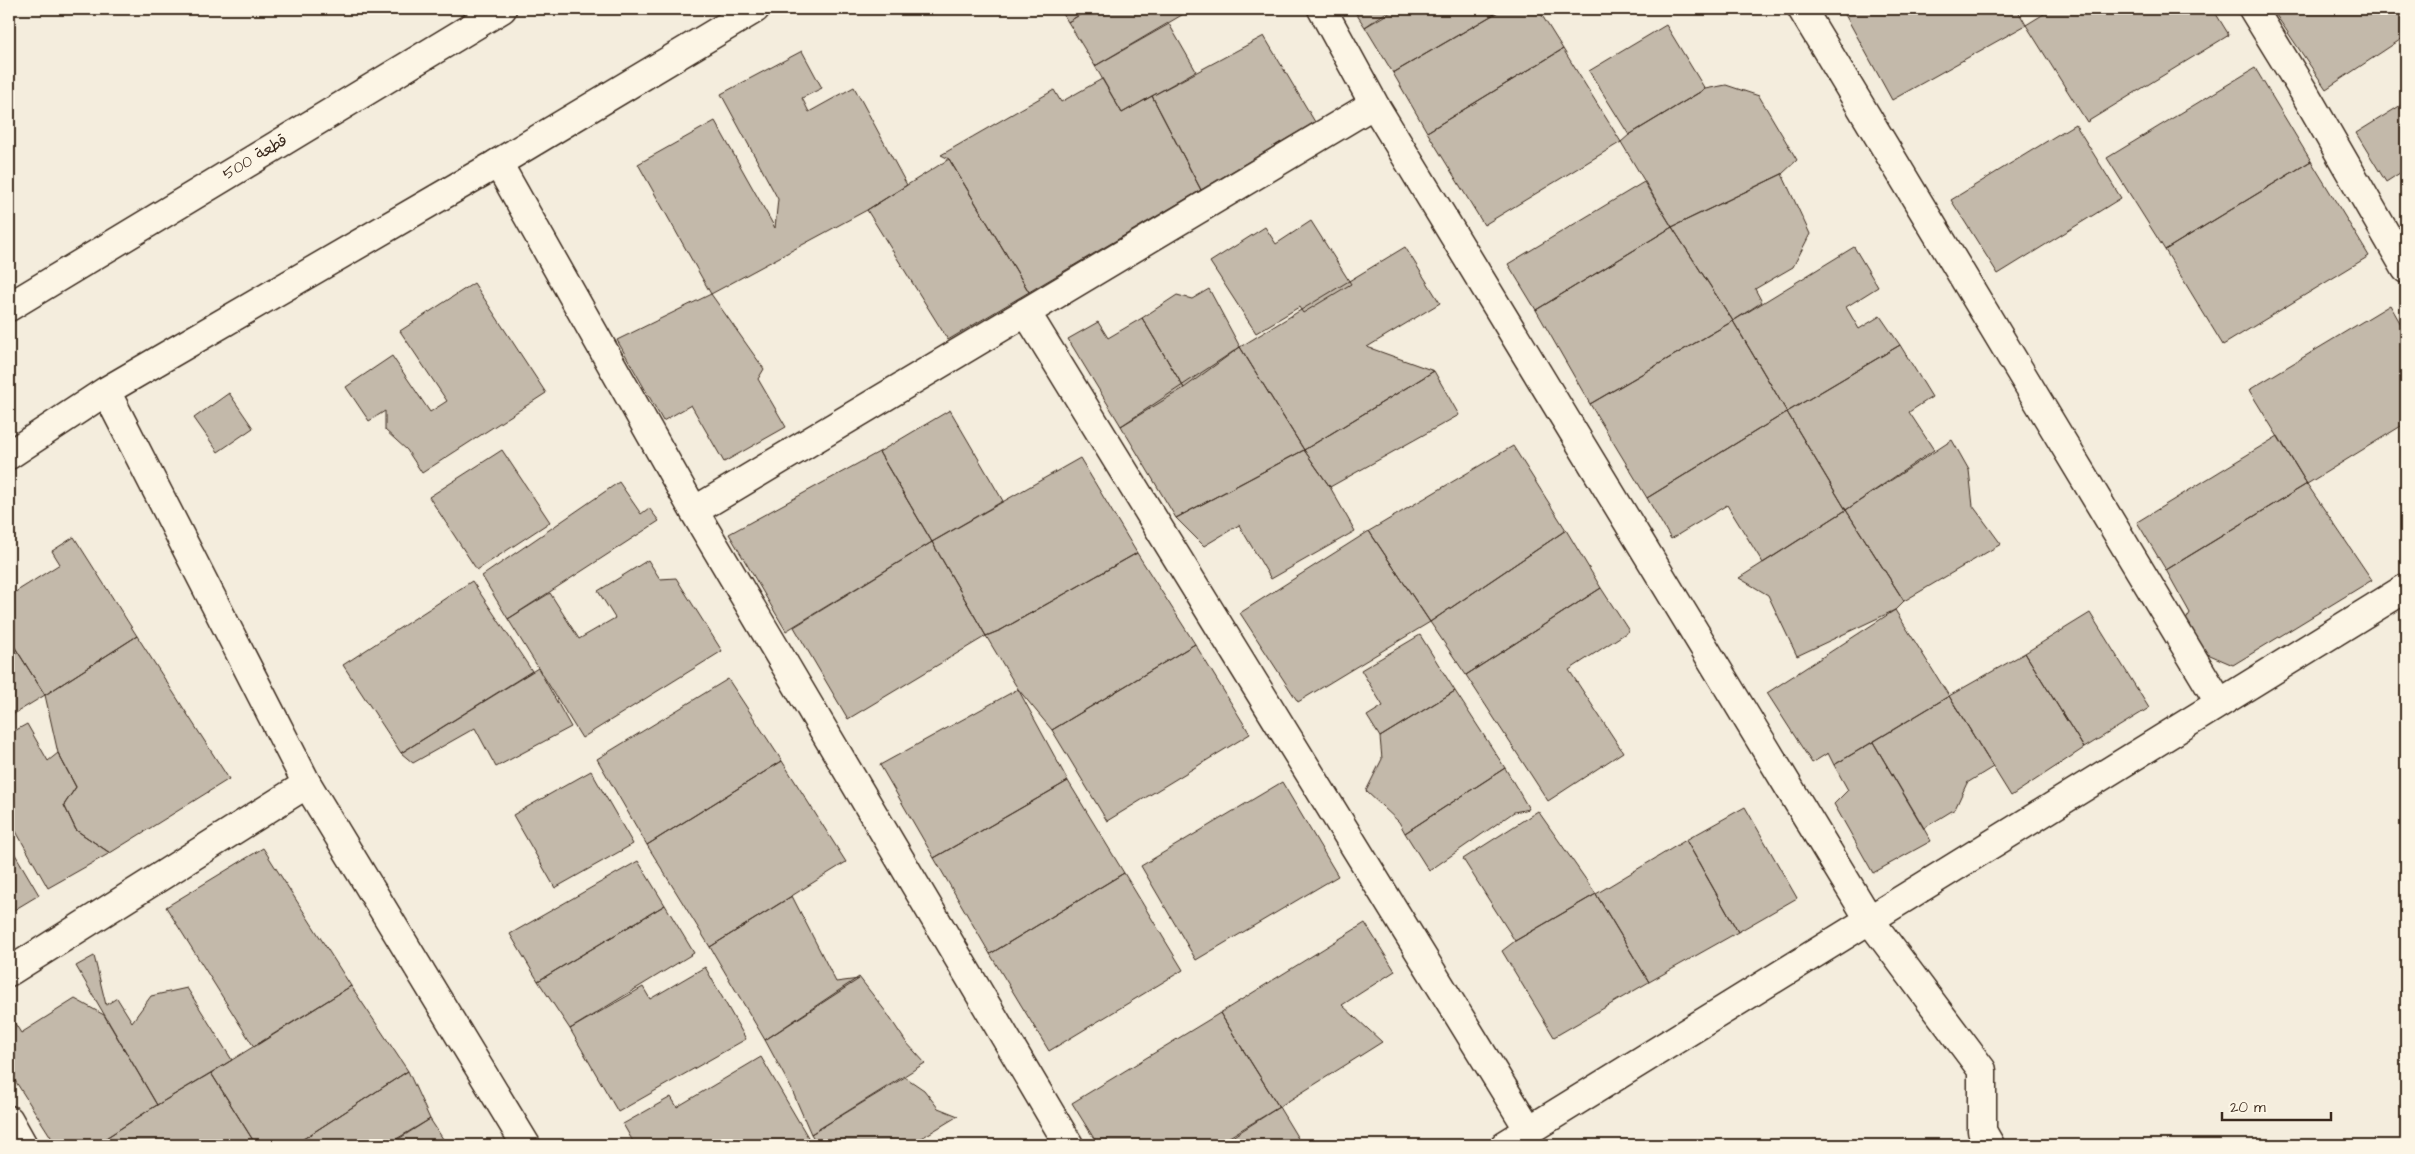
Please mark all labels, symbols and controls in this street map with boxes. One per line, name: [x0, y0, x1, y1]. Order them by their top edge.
street label: قطعة 500: [219, 129, 291, 185]
scale bar: [2222, 1089, 2331, 1121]
text: 20 m: [2230, 1097, 2266, 1118]

